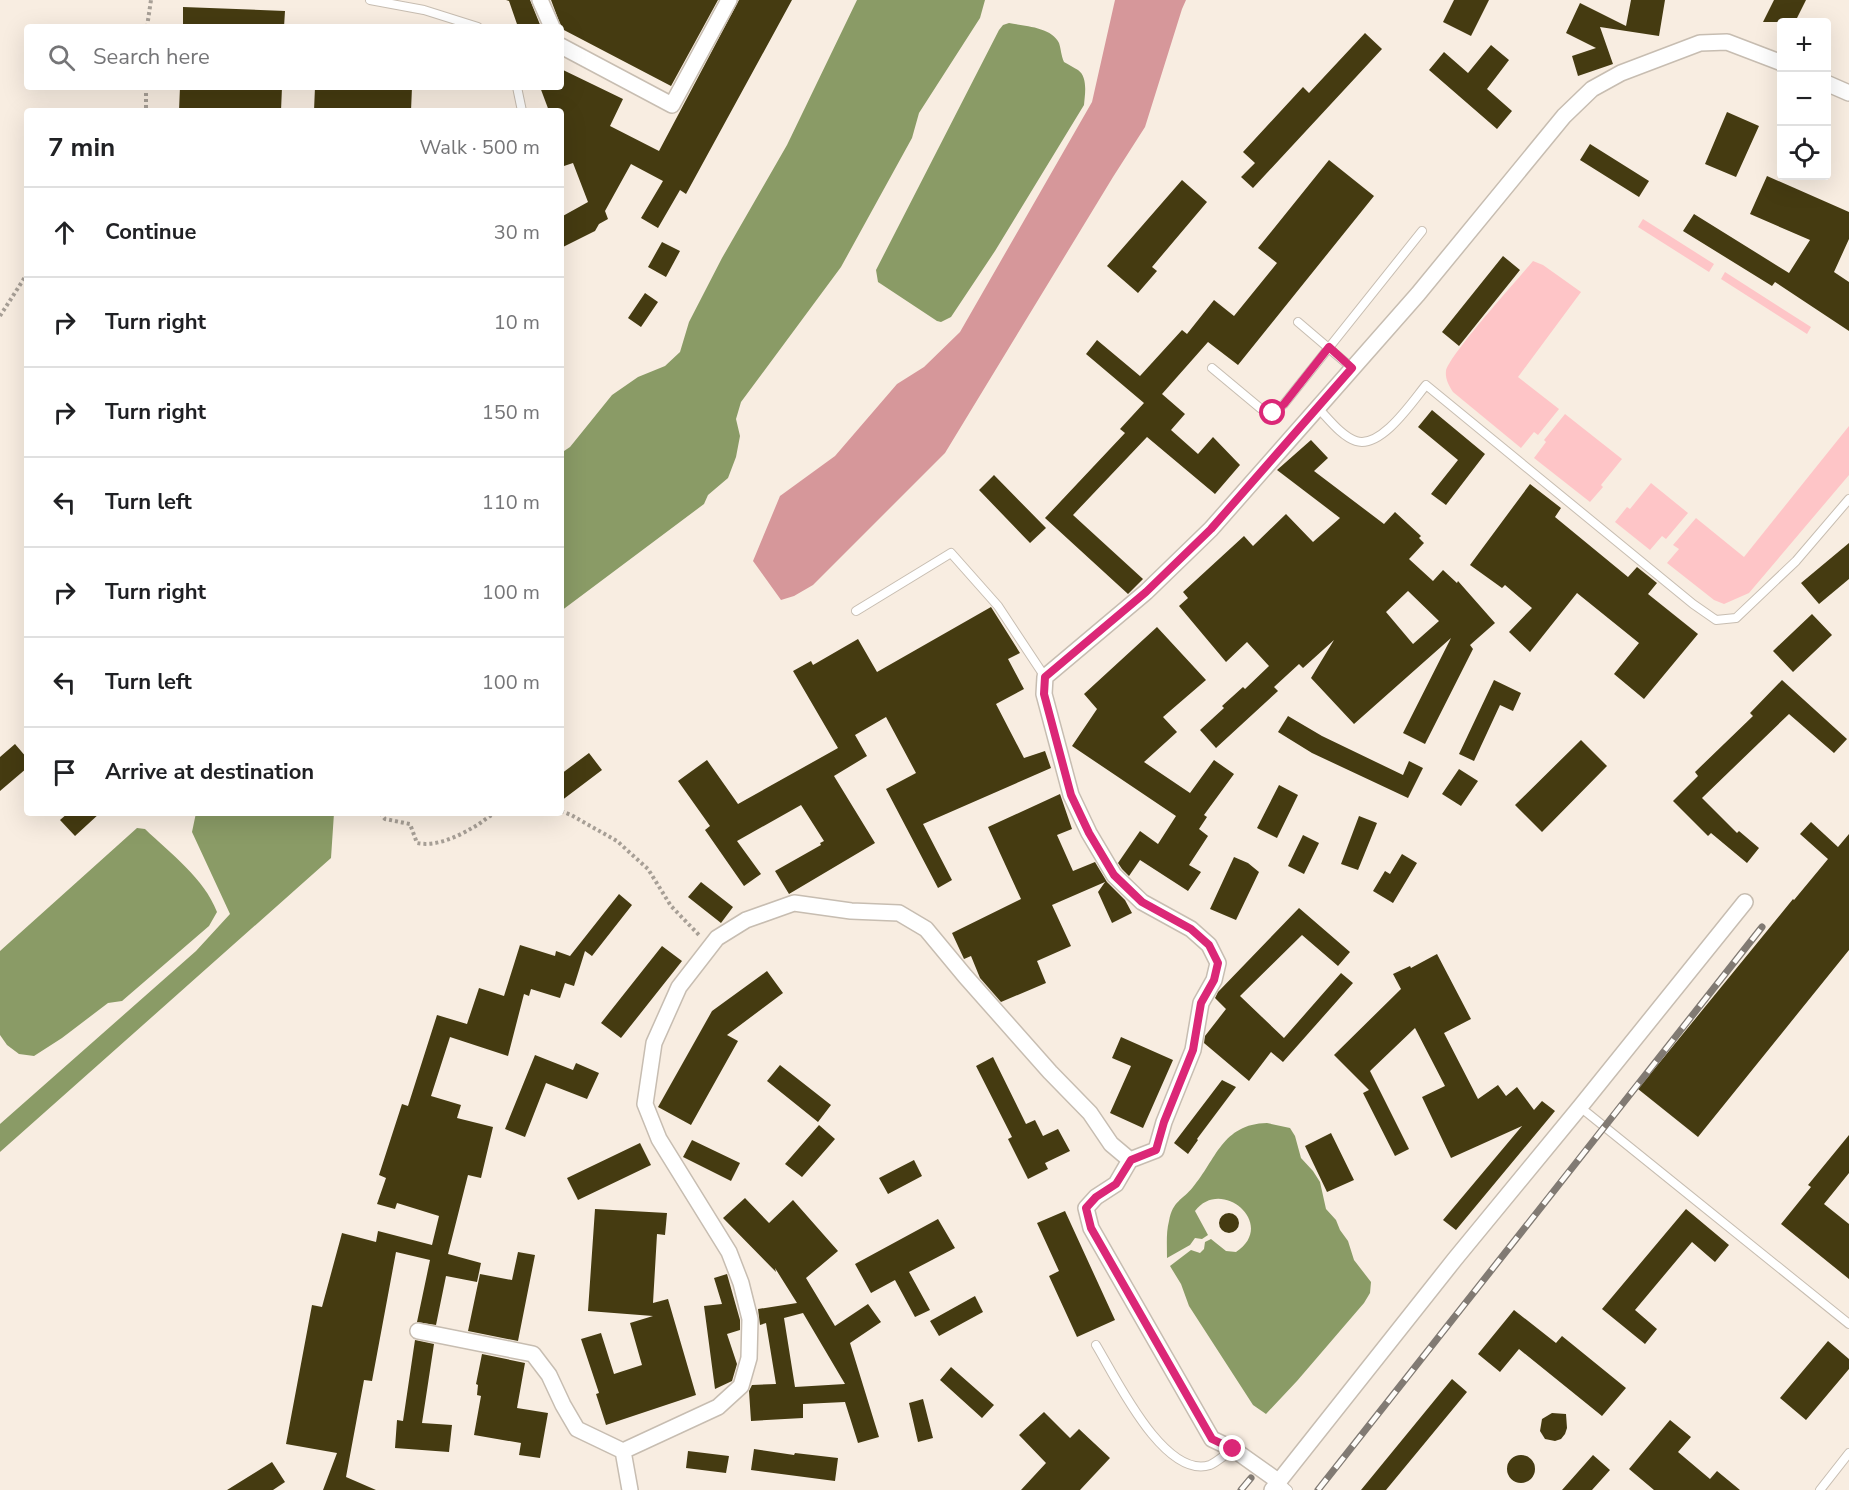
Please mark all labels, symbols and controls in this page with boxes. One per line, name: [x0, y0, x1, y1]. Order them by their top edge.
map controls: [1777, 18, 1831, 180]
button: +: [1777, 18, 1831, 72]
search box: [24, 24, 564, 90]
icon: search: [45, 41, 78, 74]
text: Search here: [93, 42, 210, 72]
button: −: [1777, 72, 1831, 126]
button: locate: [1777, 126, 1831, 180]
text: 7 min: [48, 130, 115, 165]
text: Walk · 500 m: [420, 134, 540, 161]
icon: ahead: [48, 216, 81, 249]
text: Continue: [105, 217, 196, 247]
text: 30 m: [494, 219, 540, 246]
icon: right: [48, 306, 81, 339]
text: Turn right: [105, 307, 206, 337]
text: 10 m: [494, 309, 540, 336]
icon: right: [48, 396, 81, 429]
text: Turn right: [105, 397, 206, 427]
text: 150 m: [482, 399, 540, 426]
route start: [1259, 399, 1285, 425]
icon: left: [48, 486, 81, 519]
text: Turn left: [105, 487, 192, 517]
text: 110 m: [482, 489, 540, 516]
icon: right: [48, 576, 81, 609]
text: Turn right: [105, 577, 206, 607]
text: 100 m: [482, 579, 540, 606]
icon: left: [48, 666, 81, 699]
text: Turn left: [105, 667, 192, 697]
text: 100 m: [482, 669, 540, 696]
icon: arrive: [48, 756, 81, 789]
text: Arrive at destination: [105, 757, 314, 787]
route end: [1219, 1435, 1245, 1461]

